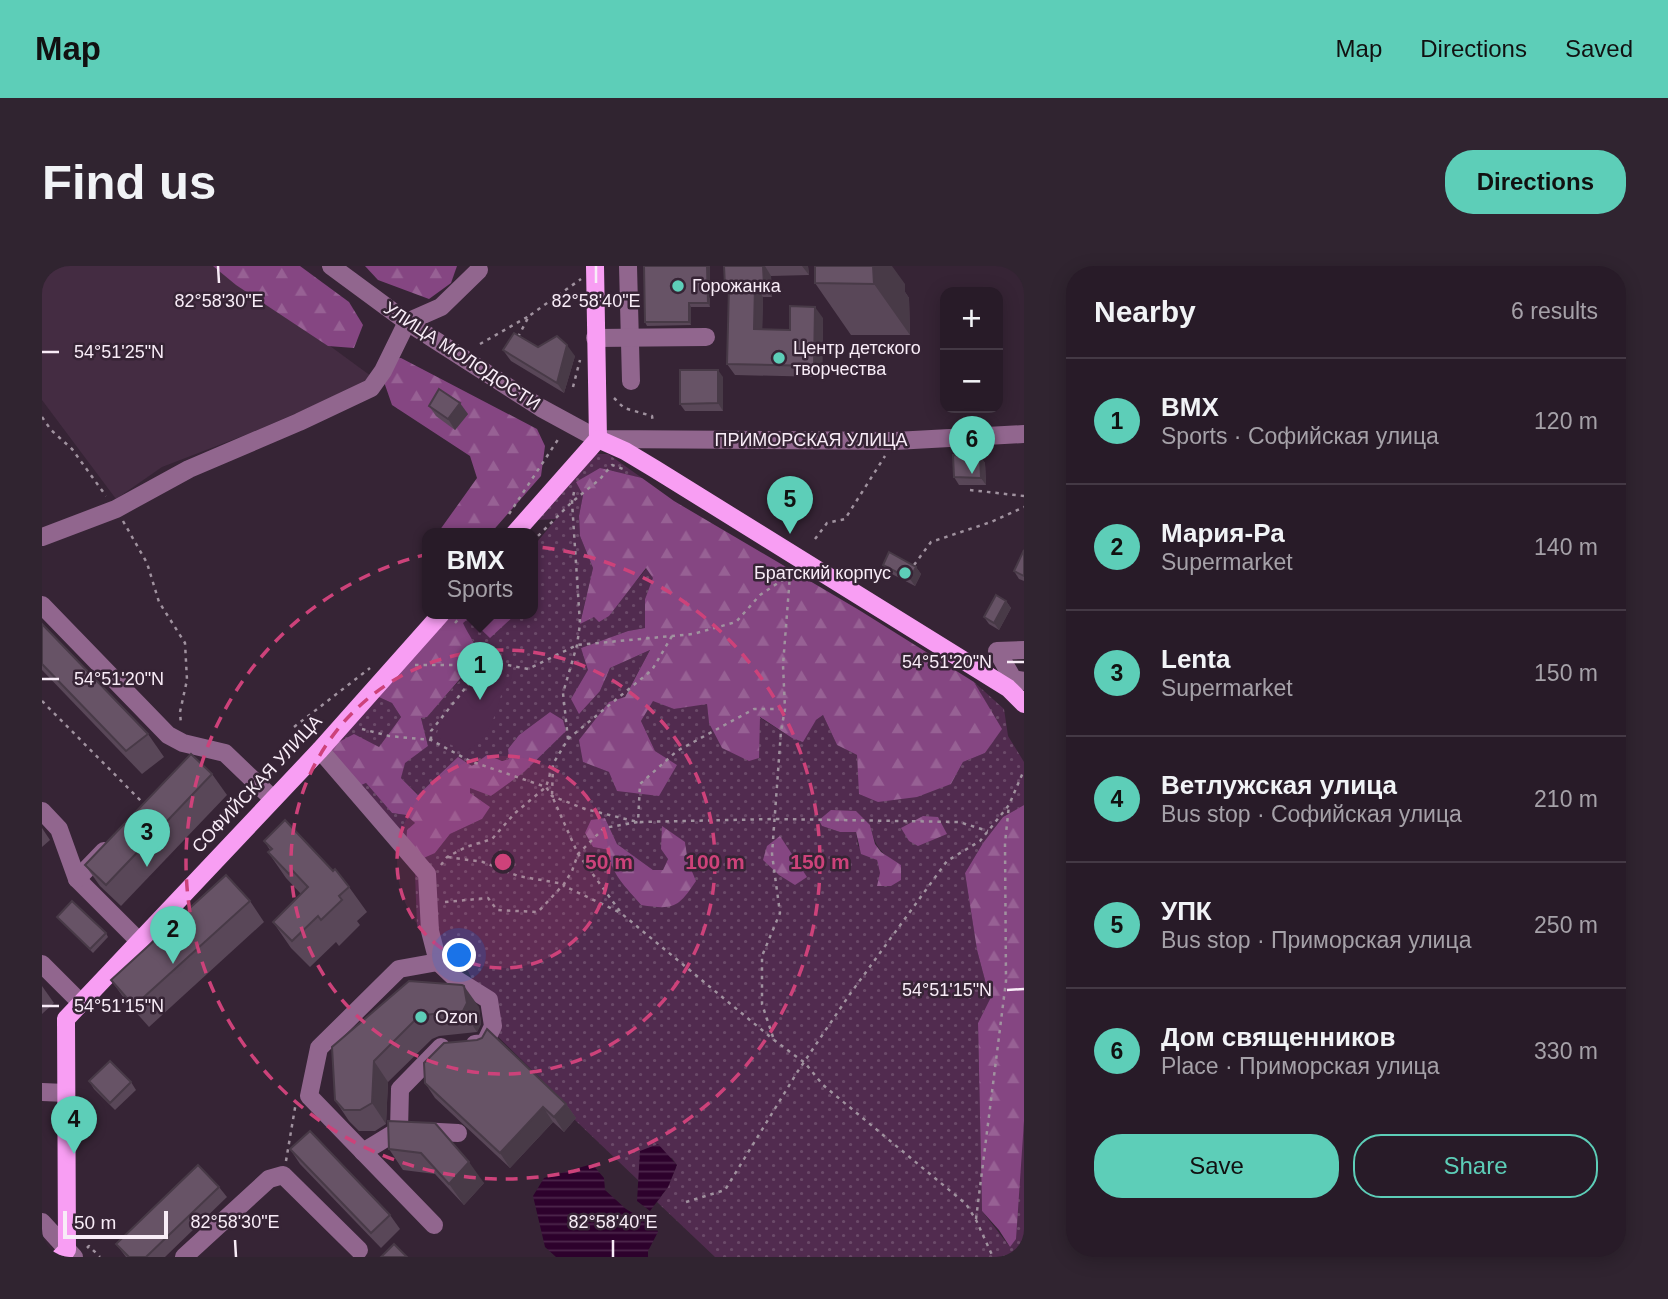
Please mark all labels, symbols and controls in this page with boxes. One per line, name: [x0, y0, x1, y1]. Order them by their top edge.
text: Map: [35, 30, 101, 67]
text: Map: [1336, 35, 1382, 62]
text: Directions: [1420, 35, 1527, 62]
text: Saved: [1565, 35, 1633, 62]
button: Directions: [1445, 150, 1626, 214]
text: Find us: [42, 155, 216, 209]
place label: Горожанка: [692, 276, 782, 296]
marker: Горожанка: [670, 278, 686, 294]
map controls: [940, 287, 1003, 413]
button: +: [940, 287, 1003, 350]
text: 82°58'30"E: [174, 291, 264, 311]
text: 82°58'40"E: [551, 291, 641, 311]
text: Nearby: [1094, 295, 1196, 328]
street label: УЛИЦА МОЛОДОСТИ: [380, 298, 544, 414]
text: 6 results: [1511, 298, 1598, 324]
place label: Центр детского творчества: [793, 338, 921, 379]
text: 54°51'25"N: [74, 342, 164, 362]
marker: Центр детского творчества: [771, 350, 787, 366]
button: −: [940, 350, 1003, 413]
text: BMX: [1161, 392, 1219, 422]
text: 1: [1111, 408, 1123, 434]
text: 120 m: [1534, 408, 1598, 434]
pin: 6: [949, 416, 995, 474]
text: Sports · Софийская улица: [1161, 423, 1439, 449]
street label: ПРИМОРСКАЯ УЛИЦА: [714, 430, 908, 450]
pin: 5: [767, 476, 813, 534]
text: Мария-Ра: [1161, 518, 1285, 548]
popup: [422, 528, 538, 619]
text: 2: [1111, 534, 1123, 560]
text: 140 m: [1534, 534, 1598, 560]
text: BMX: [447, 545, 505, 575]
text: Supermarket: [1161, 549, 1293, 575]
place label: Братский корпус: [754, 563, 891, 583]
marker: Братский корпус: [897, 565, 913, 581]
text: Sports: [447, 576, 513, 602]
pin: 1: [457, 642, 503, 700]
text: Lenta: [1161, 644, 1230, 674]
text: 54°51'20"N: [902, 652, 992, 672]
text: 3: [1111, 660, 1123, 686]
text: 150 m: [1534, 660, 1598, 686]
text: 54°51'20"N: [74, 669, 164, 689]
text: Supermarket: [1161, 675, 1293, 701]
street label: СОФИЙСКАЯ УЛИЦА: [187, 710, 326, 857]
text: Ветлужская улица: [1161, 770, 1397, 800]
text: 4: [1111, 786, 1123, 812]
text: 210 m: [1534, 786, 1598, 812]
text: Bus stop · Софийская улица: [1161, 801, 1462, 827]
pin: 3: [124, 809, 170, 867]
centre of rings: [491, 850, 515, 874]
text: 50 m: [585, 850, 633, 873]
text: 100 m: [685, 850, 745, 873]
text: 150 m: [790, 850, 850, 873]
text: УПК: [1161, 896, 1212, 926]
pin: 2: [150, 906, 196, 964]
text: 5: [1111, 912, 1123, 938]
text: 250 m: [1534, 912, 1598, 938]
text: Bus stop · Приморская улица: [1161, 927, 1471, 953]
your location: [442, 938, 476, 972]
text: 54°51'15"N: [902, 980, 992, 1000]
text: 54°51'15"N: [74, 996, 164, 1016]
place label: Ozon: [435, 1007, 478, 1027]
marker: Ozon: [413, 1009, 429, 1025]
text: Дом священников: [1161, 1022, 1395, 1052]
text: 6: [1111, 1038, 1123, 1064]
text: 330 m: [1534, 1038, 1598, 1064]
text: Place · Приморская улица: [1161, 1053, 1439, 1079]
pin: 4: [51, 1096, 97, 1154]
button: Save: [1094, 1134, 1339, 1198]
button: Share: [1353, 1134, 1598, 1198]
scale bar: [63, 1208, 168, 1240]
text: 50 m: [74, 1212, 116, 1233]
text: 82°58'30"E: [190, 1212, 280, 1232]
text: 82°58'40"E: [568, 1212, 658, 1232]

